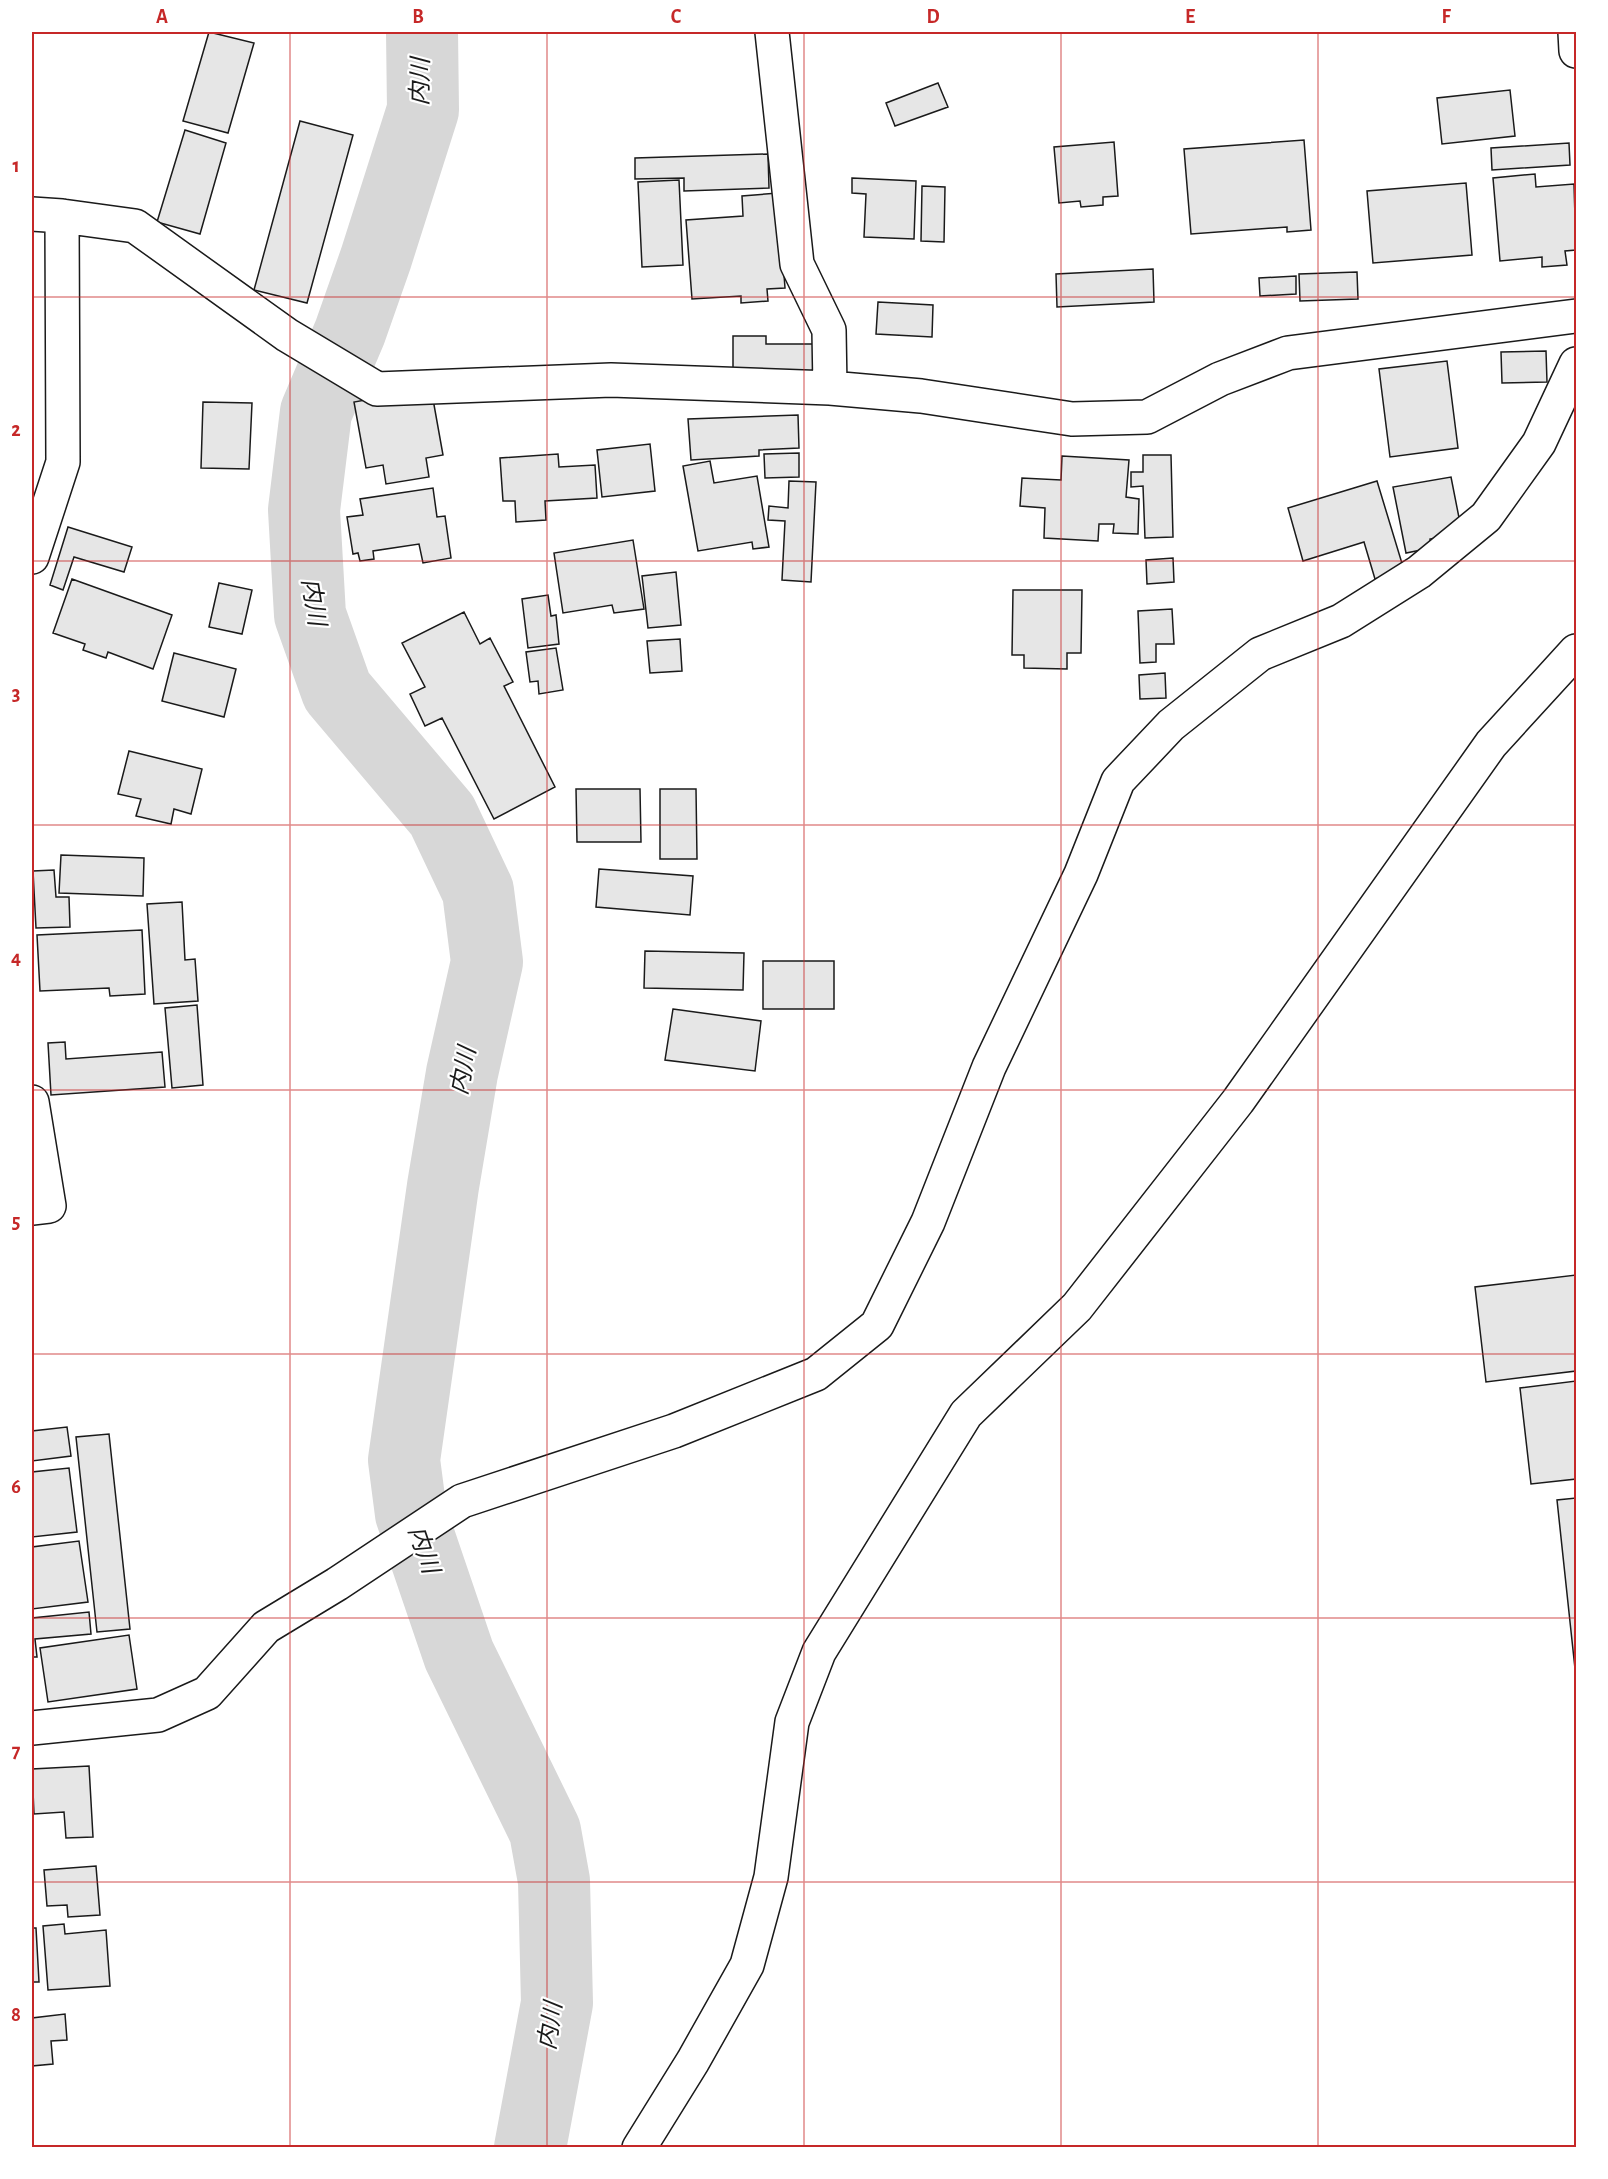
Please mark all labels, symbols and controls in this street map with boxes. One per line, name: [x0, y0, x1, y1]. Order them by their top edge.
text: A: [156, 7, 168, 27]
text: B: [412, 7, 424, 27]
text: C: [671, 7, 682, 27]
text: D: [926, 7, 940, 27]
text: E: [1185, 7, 1195, 27]
text: F: [1441, 7, 1451, 27]
water label: 内川: [407, 55, 433, 106]
text: 1: [12, 156, 20, 176]
text: 2: [11, 420, 21, 440]
water label: 内川: [297, 576, 331, 631]
text: 3: [12, 684, 20, 704]
text: 4: [11, 948, 21, 968]
water label: 内川: [446, 1042, 481, 1097]
text: 5: [12, 1212, 20, 1232]
text: 6: [11, 1477, 21, 1497]
water label: 内川: [404, 1523, 445, 1579]
text: 7: [12, 1741, 21, 1761]
water label: 内川: [534, 1997, 567, 2051]
text: 8: [11, 2005, 21, 2025]

